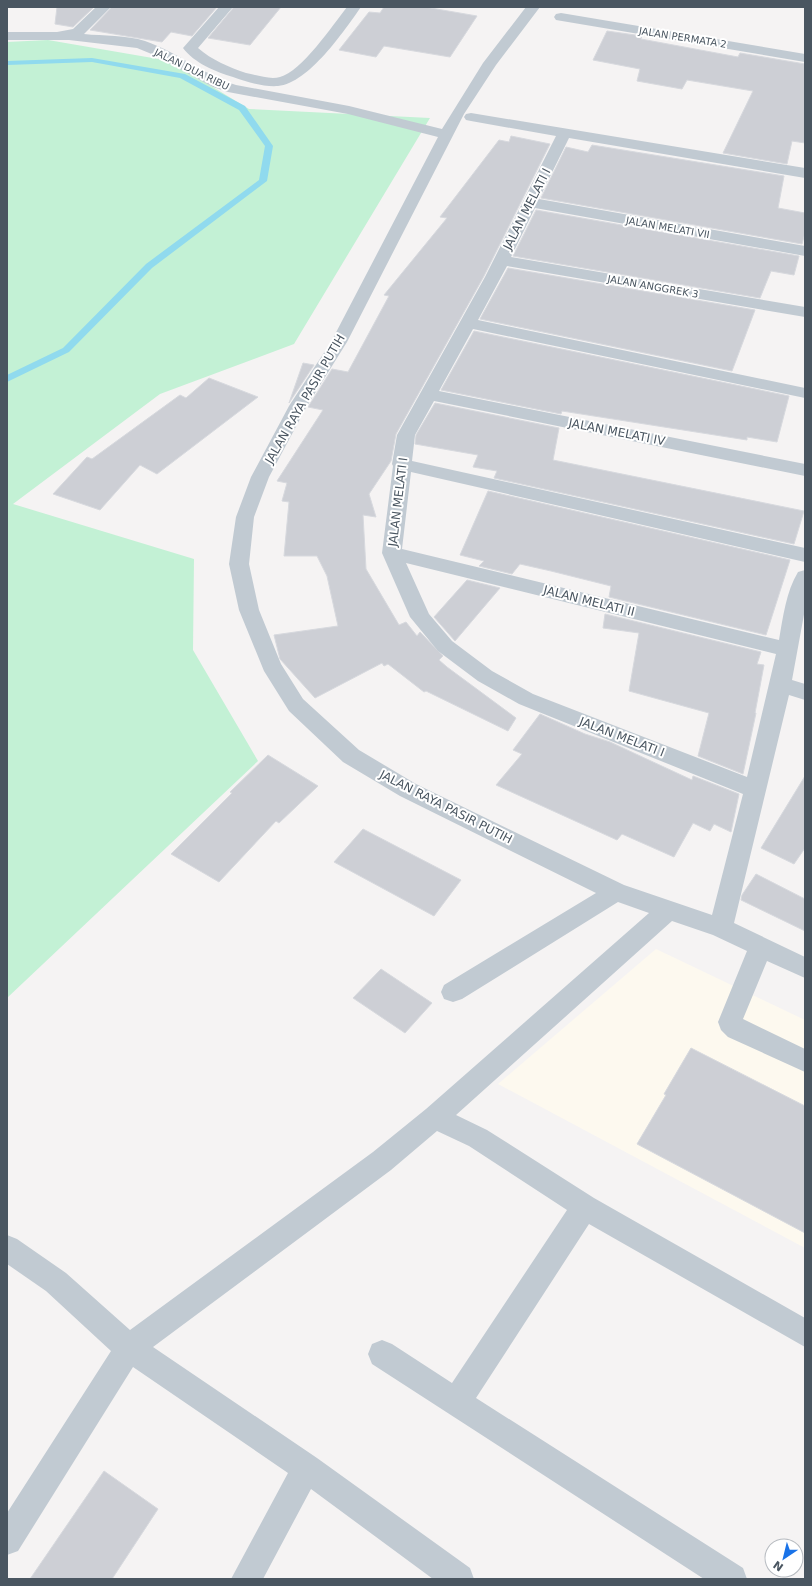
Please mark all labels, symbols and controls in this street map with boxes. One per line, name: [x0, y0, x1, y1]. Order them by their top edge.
street label: JALAN PERMATA 2: [637, 25, 728, 50]
street label: JALAN DUA RIBU: [152, 46, 231, 92]
street label: JALAN MELATI I: [500, 166, 554, 253]
street label: JALAN MELATI VII: [624, 215, 711, 240]
street label: JALAN ANGGREK 3: [606, 273, 699, 300]
street label: JALAN RAYA PASIR PUTIH: [262, 332, 348, 467]
street label: JALAN MELATI IV: [567, 416, 667, 448]
street label: JALAN MELATI I: [385, 457, 410, 548]
street label: JALAN MELATI II: [541, 583, 636, 619]
street label: JALAN MELATI I: [577, 714, 666, 760]
street label: JALAN RAYA PASIR PUTIH: [376, 767, 515, 847]
north arrow: [764, 1538, 804, 1578]
text: N: [771, 1558, 786, 1574]

